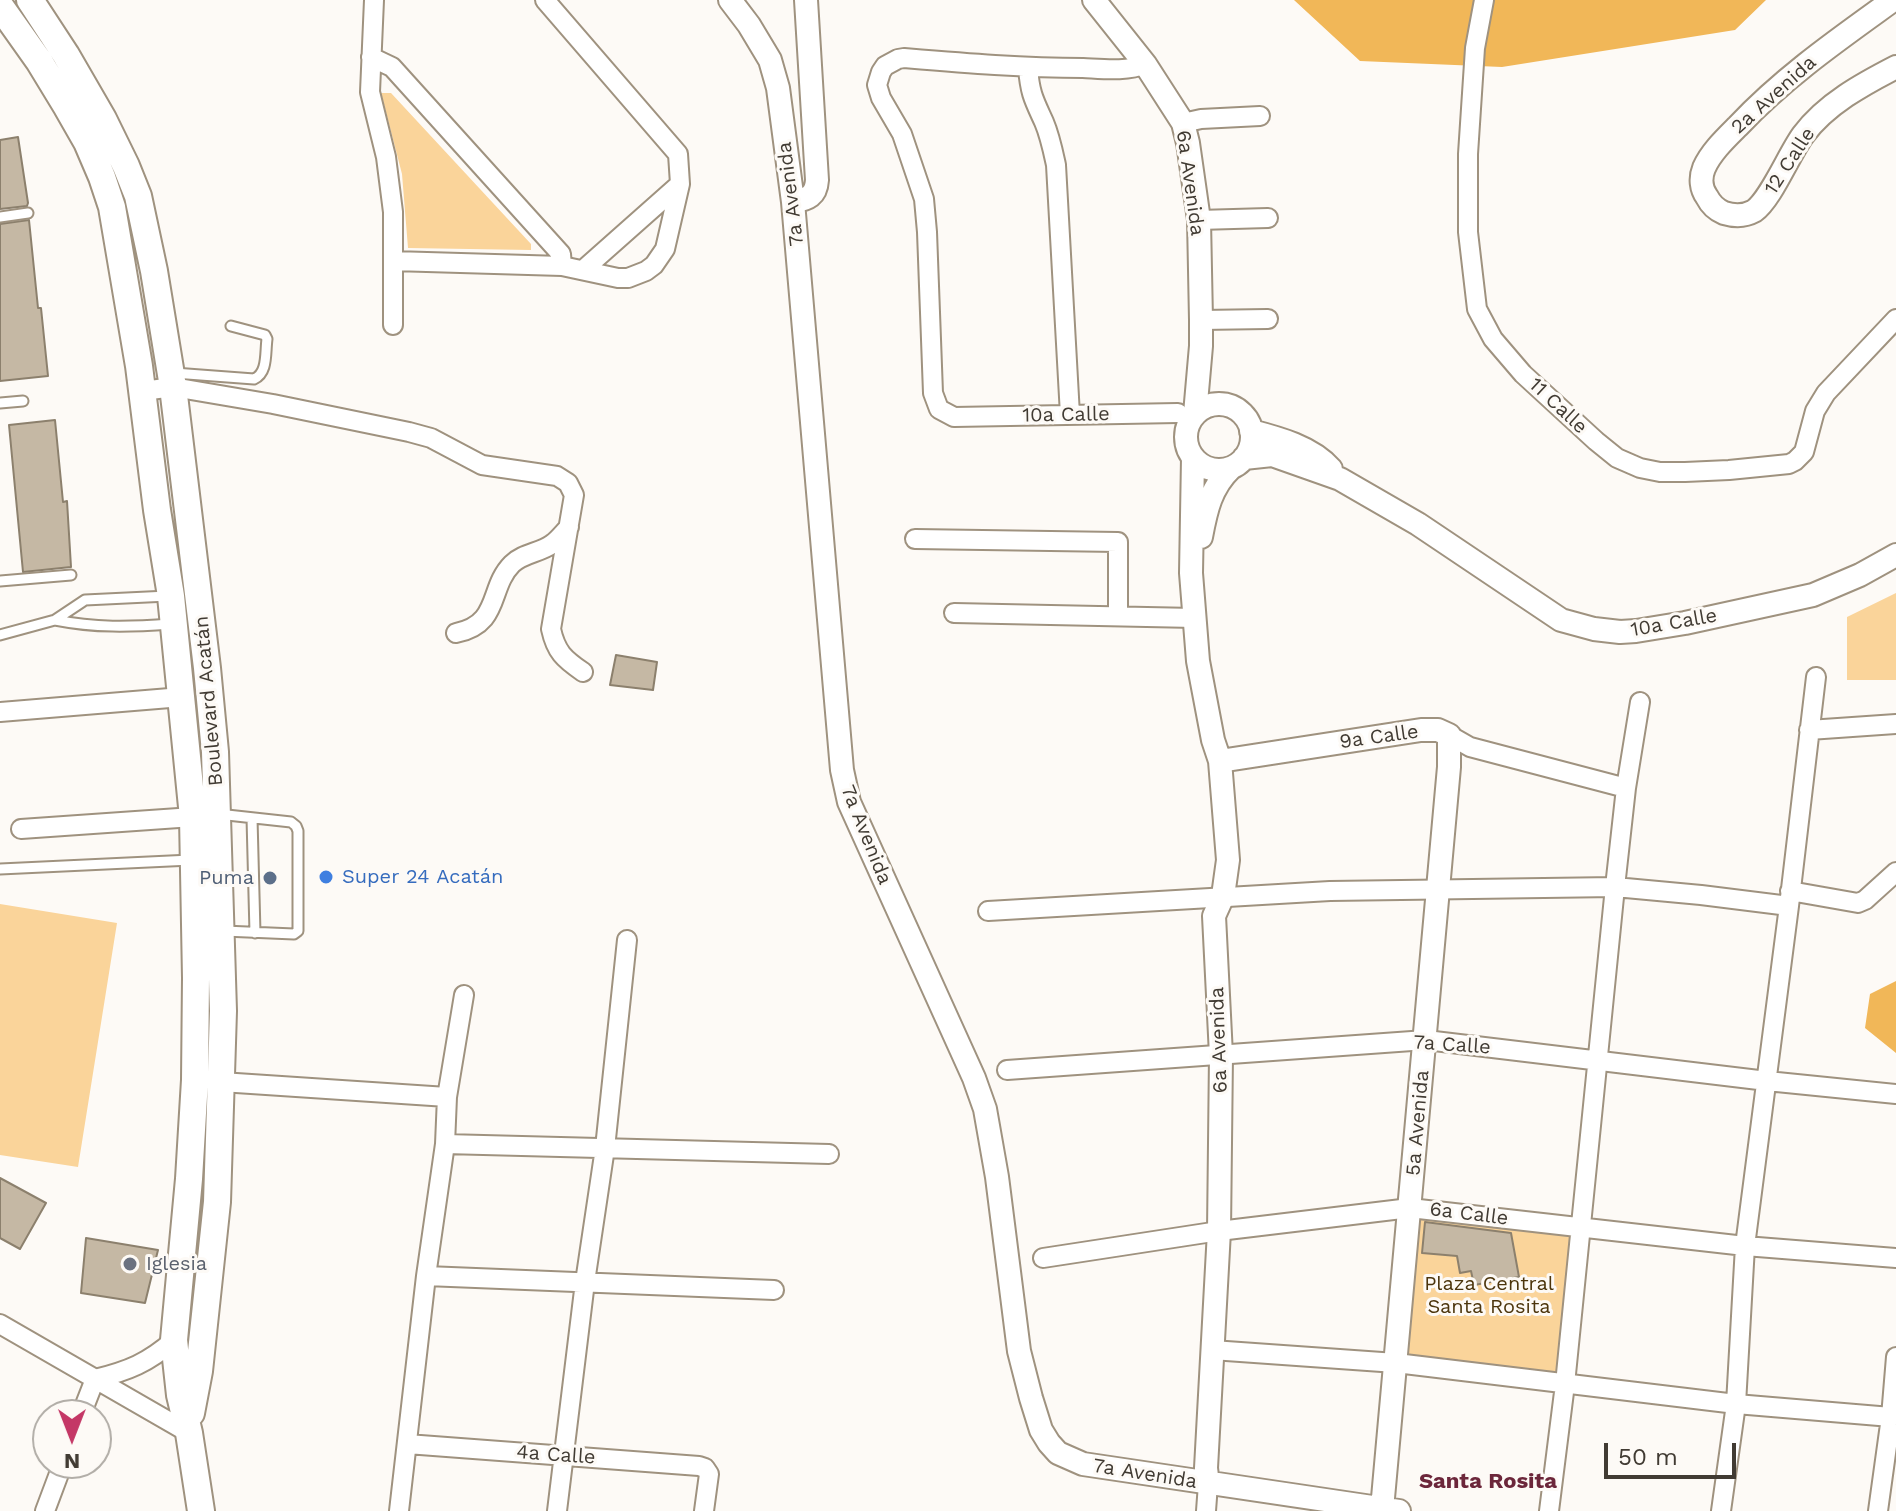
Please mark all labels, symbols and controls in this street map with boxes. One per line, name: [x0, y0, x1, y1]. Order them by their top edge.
street label: 2a Avenida: [1727, 51, 1821, 139]
street label: 12 Calle: [1759, 123, 1821, 199]
street label: 6a Avenida: [1171, 129, 1209, 237]
street label: 7a Avenida: [773, 141, 809, 247]
street label: 11 Calle: [1524, 373, 1592, 439]
street label: 10a Calle: [1022, 402, 1110, 428]
street label: 10a Calle: [1629, 604, 1719, 642]
street label: Boulevard Acatán: [190, 615, 228, 787]
street label: 9a Calle: [1338, 720, 1420, 754]
street label: 7a Avenida: [835, 782, 897, 888]
place label: Super 24 Acatán: [342, 865, 503, 889]
place label: Puma: [199, 866, 254, 890]
marker: Super 24 Acatán: [317, 868, 335, 886]
marker: Puma: [261, 869, 279, 887]
street label: 6a Avenida: [1205, 986, 1233, 1094]
street label: 7a Calle: [1412, 1030, 1492, 1060]
street label: 5a Avenida: [1401, 1069, 1435, 1177]
street label: 6a Calle: [1428, 1197, 1510, 1231]
place label: Iglesia: [146, 1252, 207, 1276]
marker: Iglesia: [121, 1255, 139, 1273]
park label: Plaza Central Santa Rosita: [1424, 1272, 1554, 1319]
north arrow: [32, 1399, 112, 1479]
scale bar: [1608, 1427, 1740, 1477]
street label: 4a Calle: [516, 1440, 596, 1470]
text: 50 m: [1618, 1443, 1678, 1471]
text: N: [64, 1449, 80, 1474]
street label: 7a Avenida: [1091, 1454, 1199, 1494]
district label: Santa Rosita: [1419, 1469, 1557, 1495]

